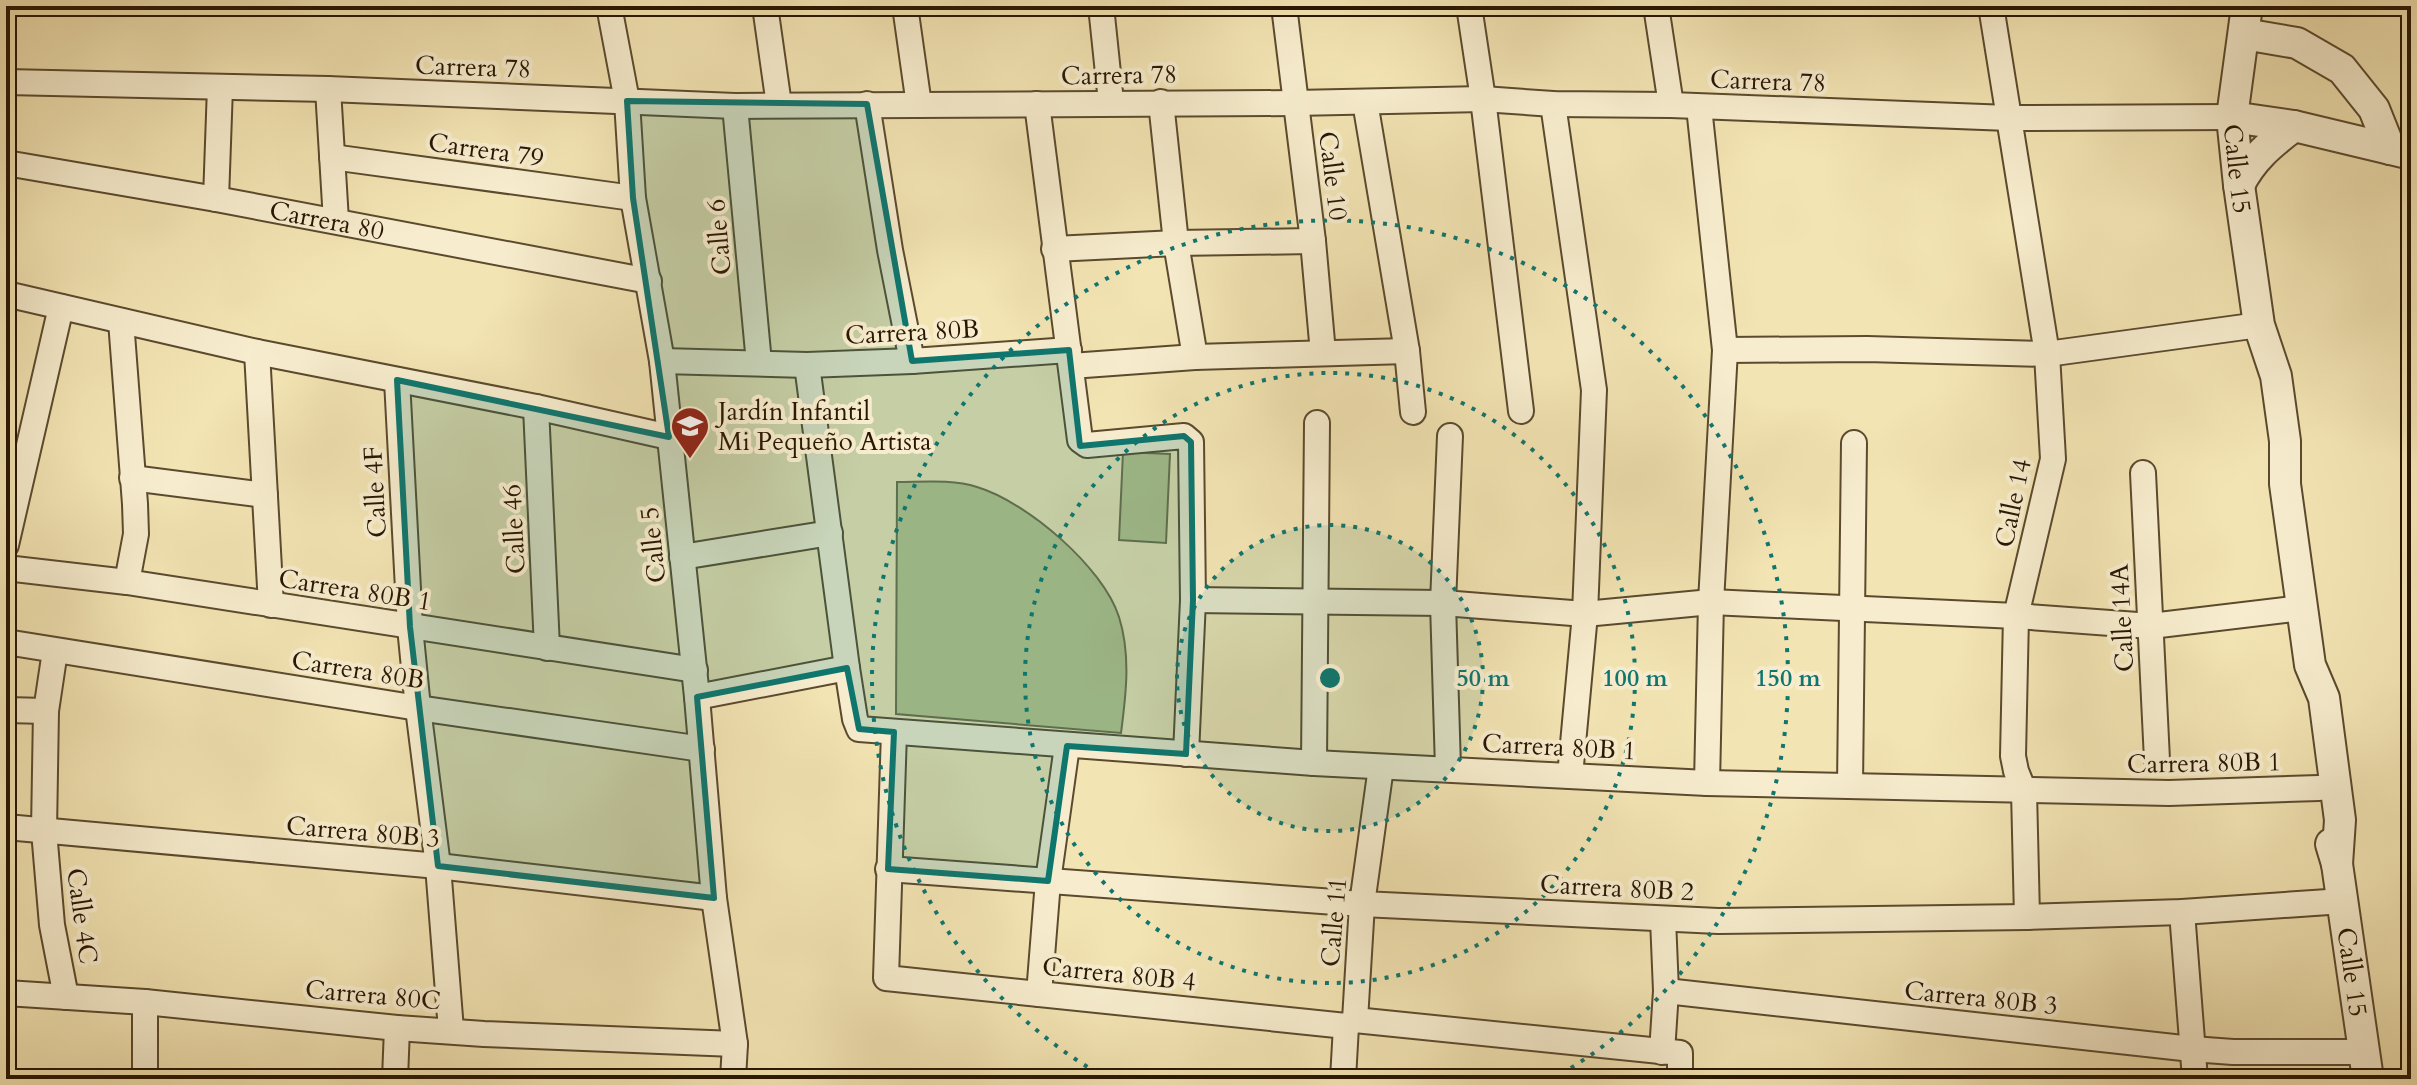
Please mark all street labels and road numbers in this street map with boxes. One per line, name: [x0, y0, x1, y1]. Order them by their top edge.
street label: Carrera 78: [414, 47, 532, 87]
street label: Carrera 78: [1061, 56, 1177, 94]
street label: Carrera 78: [1709, 61, 1827, 101]
street label: Calle 15: [2215, 122, 2260, 216]
street label: Carrera 79: [426, 125, 546, 175]
street label: Calle 10: [1310, 129, 1356, 223]
street label: Carrera 80: [267, 192, 387, 248]
street label: Calle 6: [698, 197, 740, 277]
street label: Carrera 80B: [844, 311, 980, 353]
street label: Calle 4F: [355, 446, 395, 538]
street label: Calle 14: [1987, 455, 2039, 551]
street label: Calle 46: [494, 483, 534, 575]
street label: Calle 5: [632, 505, 674, 585]
street label: Carrera 80B 1: [276, 561, 434, 619]
street label: Calle 14A: [2102, 563, 2142, 673]
street label: Carrera 80B: [289, 642, 427, 698]
street label: Carrera 80B 1: [1481, 725, 1637, 769]
street label: Carrera 80B 1: [2127, 744, 2281, 782]
street label: Carrera 80B 3: [285, 808, 441, 856]
street label: Calle 4C: [58, 866, 106, 966]
street label: Carrera 80B 2: [1539, 866, 1695, 910]
street label: Calle 11: [1313, 876, 1355, 968]
street label: Calle 15: [2329, 925, 2376, 1019]
street label: Carrera 80B 4: [1040, 949, 1198, 999]
street label: Carrera 80C: [304, 972, 442, 1018]
street label: Carrera 80B 3: [1902, 973, 2060, 1023]

